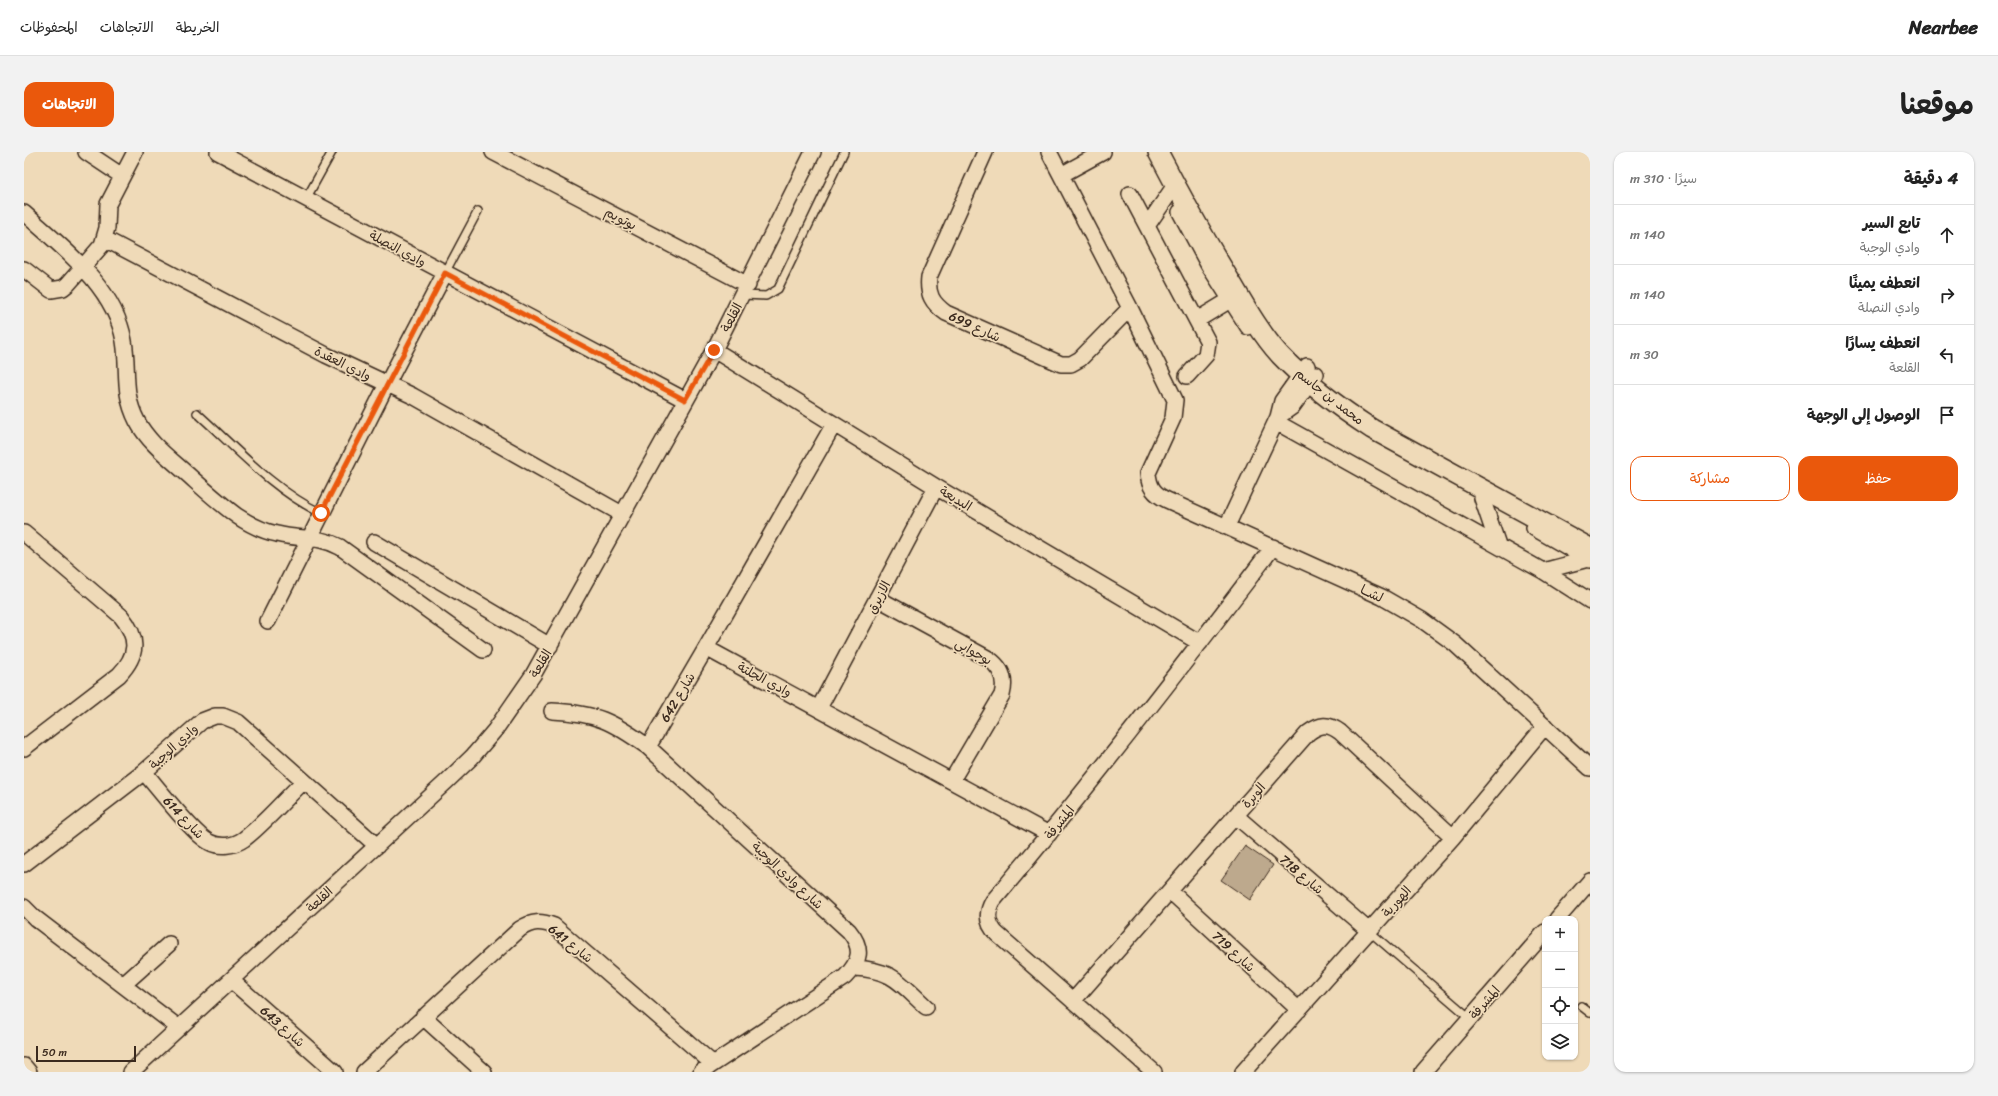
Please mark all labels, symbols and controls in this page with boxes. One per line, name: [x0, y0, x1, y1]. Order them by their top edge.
text: Nearbee: [1909, 11, 1978, 44]
text: المحفوظات: [20, 15, 78, 40]
text: الاتجاهات: [100, 15, 154, 40]
text: الخريطة: [176, 15, 219, 40]
text: موقعنا: [1900, 80, 1974, 129]
button: الاتجاهات: [24, 82, 114, 127]
text: 4 دقيقة: [1904, 163, 1958, 193]
text: سيرًا · 310 m: [1630, 167, 1697, 190]
street label: بوتويم: [600, 200, 641, 237]
text: تابع السير: [1863, 210, 1920, 236]
text: 140 m: [1630, 223, 1665, 246]
street label: وادي النصلة: [365, 224, 431, 273]
icon: ahead: [1936, 224, 1958, 246]
text: وادي الوجبة: [1860, 236, 1920, 259]
text: انعطف يمينًا: [1849, 270, 1920, 296]
text: 140 m: [1630, 283, 1665, 306]
icon: right: [1936, 284, 1958, 306]
text: وادي النصلة: [1858, 296, 1920, 319]
street label: القلعة: [714, 298, 749, 336]
street label: شارع 699: [945, 304, 1005, 348]
text: انعطف يسارًا: [1845, 330, 1920, 356]
street label: وادي العقدة: [310, 340, 375, 387]
route end: [705, 341, 723, 359]
text: 30 m: [1630, 343, 1659, 366]
icon: left: [1936, 344, 1958, 366]
text: القلعة: [1889, 356, 1920, 379]
street label: محمد بن جاسم: [1290, 362, 1369, 431]
text: الوصول إلى الوجهة: [1807, 402, 1920, 428]
icon: arrive: [1936, 404, 1958, 426]
button: مشاركة: [1630, 456, 1790, 501]
button: حفظ: [1798, 456, 1958, 501]
street label: البديعة: [935, 480, 977, 517]
route start: [312, 504, 330, 522]
street label: الازيرق: [860, 576, 897, 618]
street label: لشــا: [1356, 578, 1387, 609]
street label: بوجوابي: [951, 631, 997, 671]
street label: القلعة: [523, 644, 558, 682]
street label: وادي الجلتة: [733, 655, 796, 703]
street label: شارع 642: [654, 668, 701, 727]
street label: وادي الوجبة: [143, 718, 203, 775]
street label: الوبرة: [1235, 777, 1271, 814]
street label: شارع 614: [157, 790, 210, 844]
street label: المشرفة: [1038, 800, 1081, 845]
street label: شارع وادي الوجبة: [746, 836, 829, 915]
street label: شارع 718: [1274, 849, 1329, 900]
street label: الهورية: [1376, 880, 1417, 923]
street label: القلعة: [300, 881, 338, 918]
map controls: [1542, 916, 1578, 1060]
button: +: [1542, 916, 1578, 952]
street label: شارع 641: [543, 918, 598, 969]
street label: شارع 719: [1207, 925, 1261, 978]
button: −: [1542, 952, 1578, 988]
street label: المشرفة: [1463, 980, 1506, 1025]
button: locate: [1542, 988, 1578, 1024]
street label: شارع 643: [255, 1000, 310, 1053]
button: layers: [1542, 1024, 1578, 1060]
text: 50 m: [42, 1043, 67, 1062]
scale bar: [36, 1044, 136, 1063]

